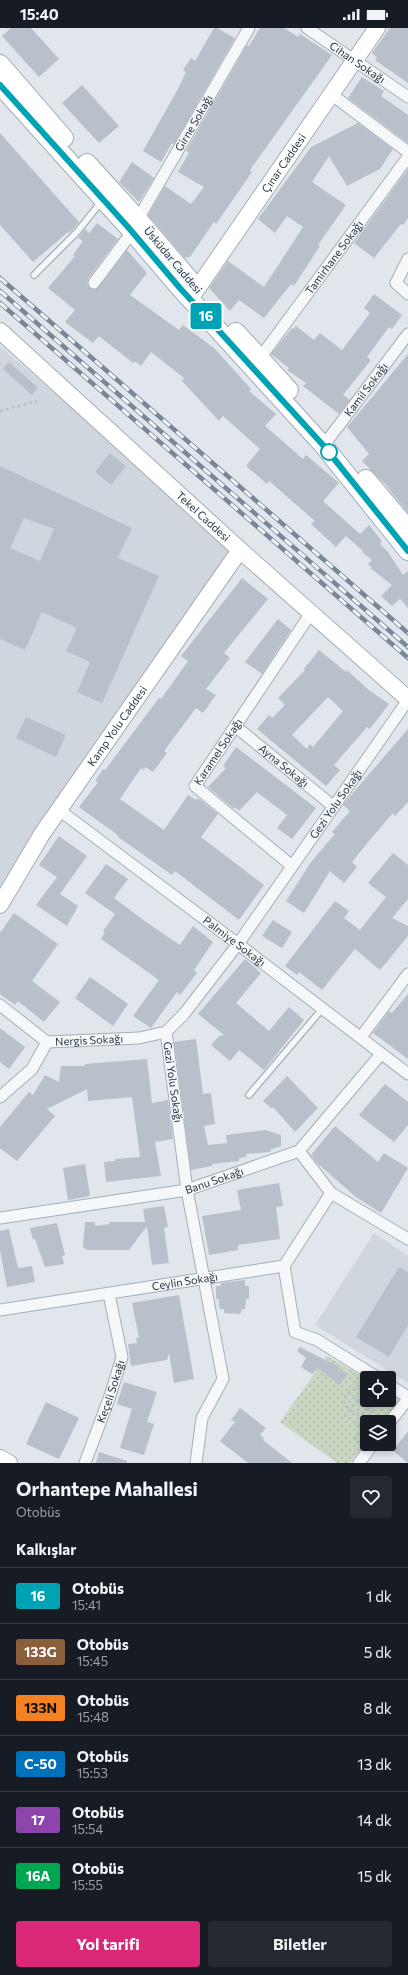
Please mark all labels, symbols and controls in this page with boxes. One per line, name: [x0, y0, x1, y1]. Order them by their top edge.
text: 15:40: [20, 5, 59, 23]
street label: Cihan Sokağı: [327, 38, 388, 86]
street label: Girne Sokağı: [172, 92, 215, 153]
street label: Çınar Caddesi: [258, 131, 308, 195]
street label: Tamirhane Sokağı: [302, 218, 365, 297]
street label: Üsküdar Caddesi: [142, 223, 206, 296]
line badge: 16: [188, 303, 224, 329]
text: 16: [199, 307, 213, 324]
street label: Kamil Sokağı: [341, 360, 390, 419]
unlabelled marker: [320, 443, 338, 461]
street label: Tekel Caddesi: [174, 488, 233, 544]
street label: Kamp Yolu Caddesi: [84, 683, 149, 768]
street label: Karamel Sokağı: [191, 716, 244, 787]
street label: Ayna Sokağı: [257, 741, 312, 790]
street label: Gezi Yolu Sokağı: [306, 766, 364, 841]
street label: Palmiye Sokağı: [201, 913, 268, 969]
street label: Nergis Sokağı: [55, 1032, 123, 1048]
street label: Gezi Yolu Sokağı: [161, 1041, 186, 1123]
street label: Banu Sokağı: [183, 1164, 245, 1196]
street label: Ceylin Sokağı: [151, 1269, 219, 1292]
street label: Keçeli Sokağı: [94, 1358, 127, 1425]
map controls: [360, 1371, 396, 1451]
button: locate: [360, 1371, 396, 1407]
button: layers: [360, 1415, 396, 1451]
button: heart: [350, 1476, 392, 1518]
text: Orhantepe Mahallesi: [16, 1477, 198, 1500]
text: Otobüs: [16, 1504, 61, 1520]
text: Kalkışlar: [16, 1540, 76, 1558]
text: Otobüs: [72, 1579, 124, 1597]
text: 16: [31, 1587, 45, 1604]
text: 1 dk: [366, 1587, 392, 1605]
text: 15:41: [72, 1597, 101, 1613]
text: Otobüs: [77, 1635, 129, 1653]
text: 133G: [24, 1643, 57, 1660]
text: 5 dk: [364, 1643, 392, 1661]
text: 15:45: [77, 1653, 108, 1669]
text: Otobüs: [77, 1691, 129, 1709]
text: 133N: [24, 1699, 57, 1716]
text: 8 dk: [363, 1699, 392, 1717]
text: 15:48: [77, 1709, 109, 1725]
text: Otobüs: [77, 1747, 129, 1765]
text: C-50: [24, 1755, 57, 1772]
text: 13 dk: [357, 1755, 392, 1773]
text: 15:53: [77, 1765, 108, 1781]
text: Otobüs: [72, 1803, 124, 1821]
text: 17: [31, 1811, 45, 1828]
text: 14 dk: [357, 1811, 392, 1829]
text: 15:54: [72, 1821, 103, 1837]
text: Otobüs: [72, 1859, 124, 1877]
text: 16A: [26, 1867, 50, 1884]
text: 15 dk: [357, 1867, 392, 1885]
text: 15:55: [72, 1877, 103, 1893]
button: Yol tarifi: [16, 1921, 200, 1967]
button: Biletler: [208, 1921, 392, 1967]

